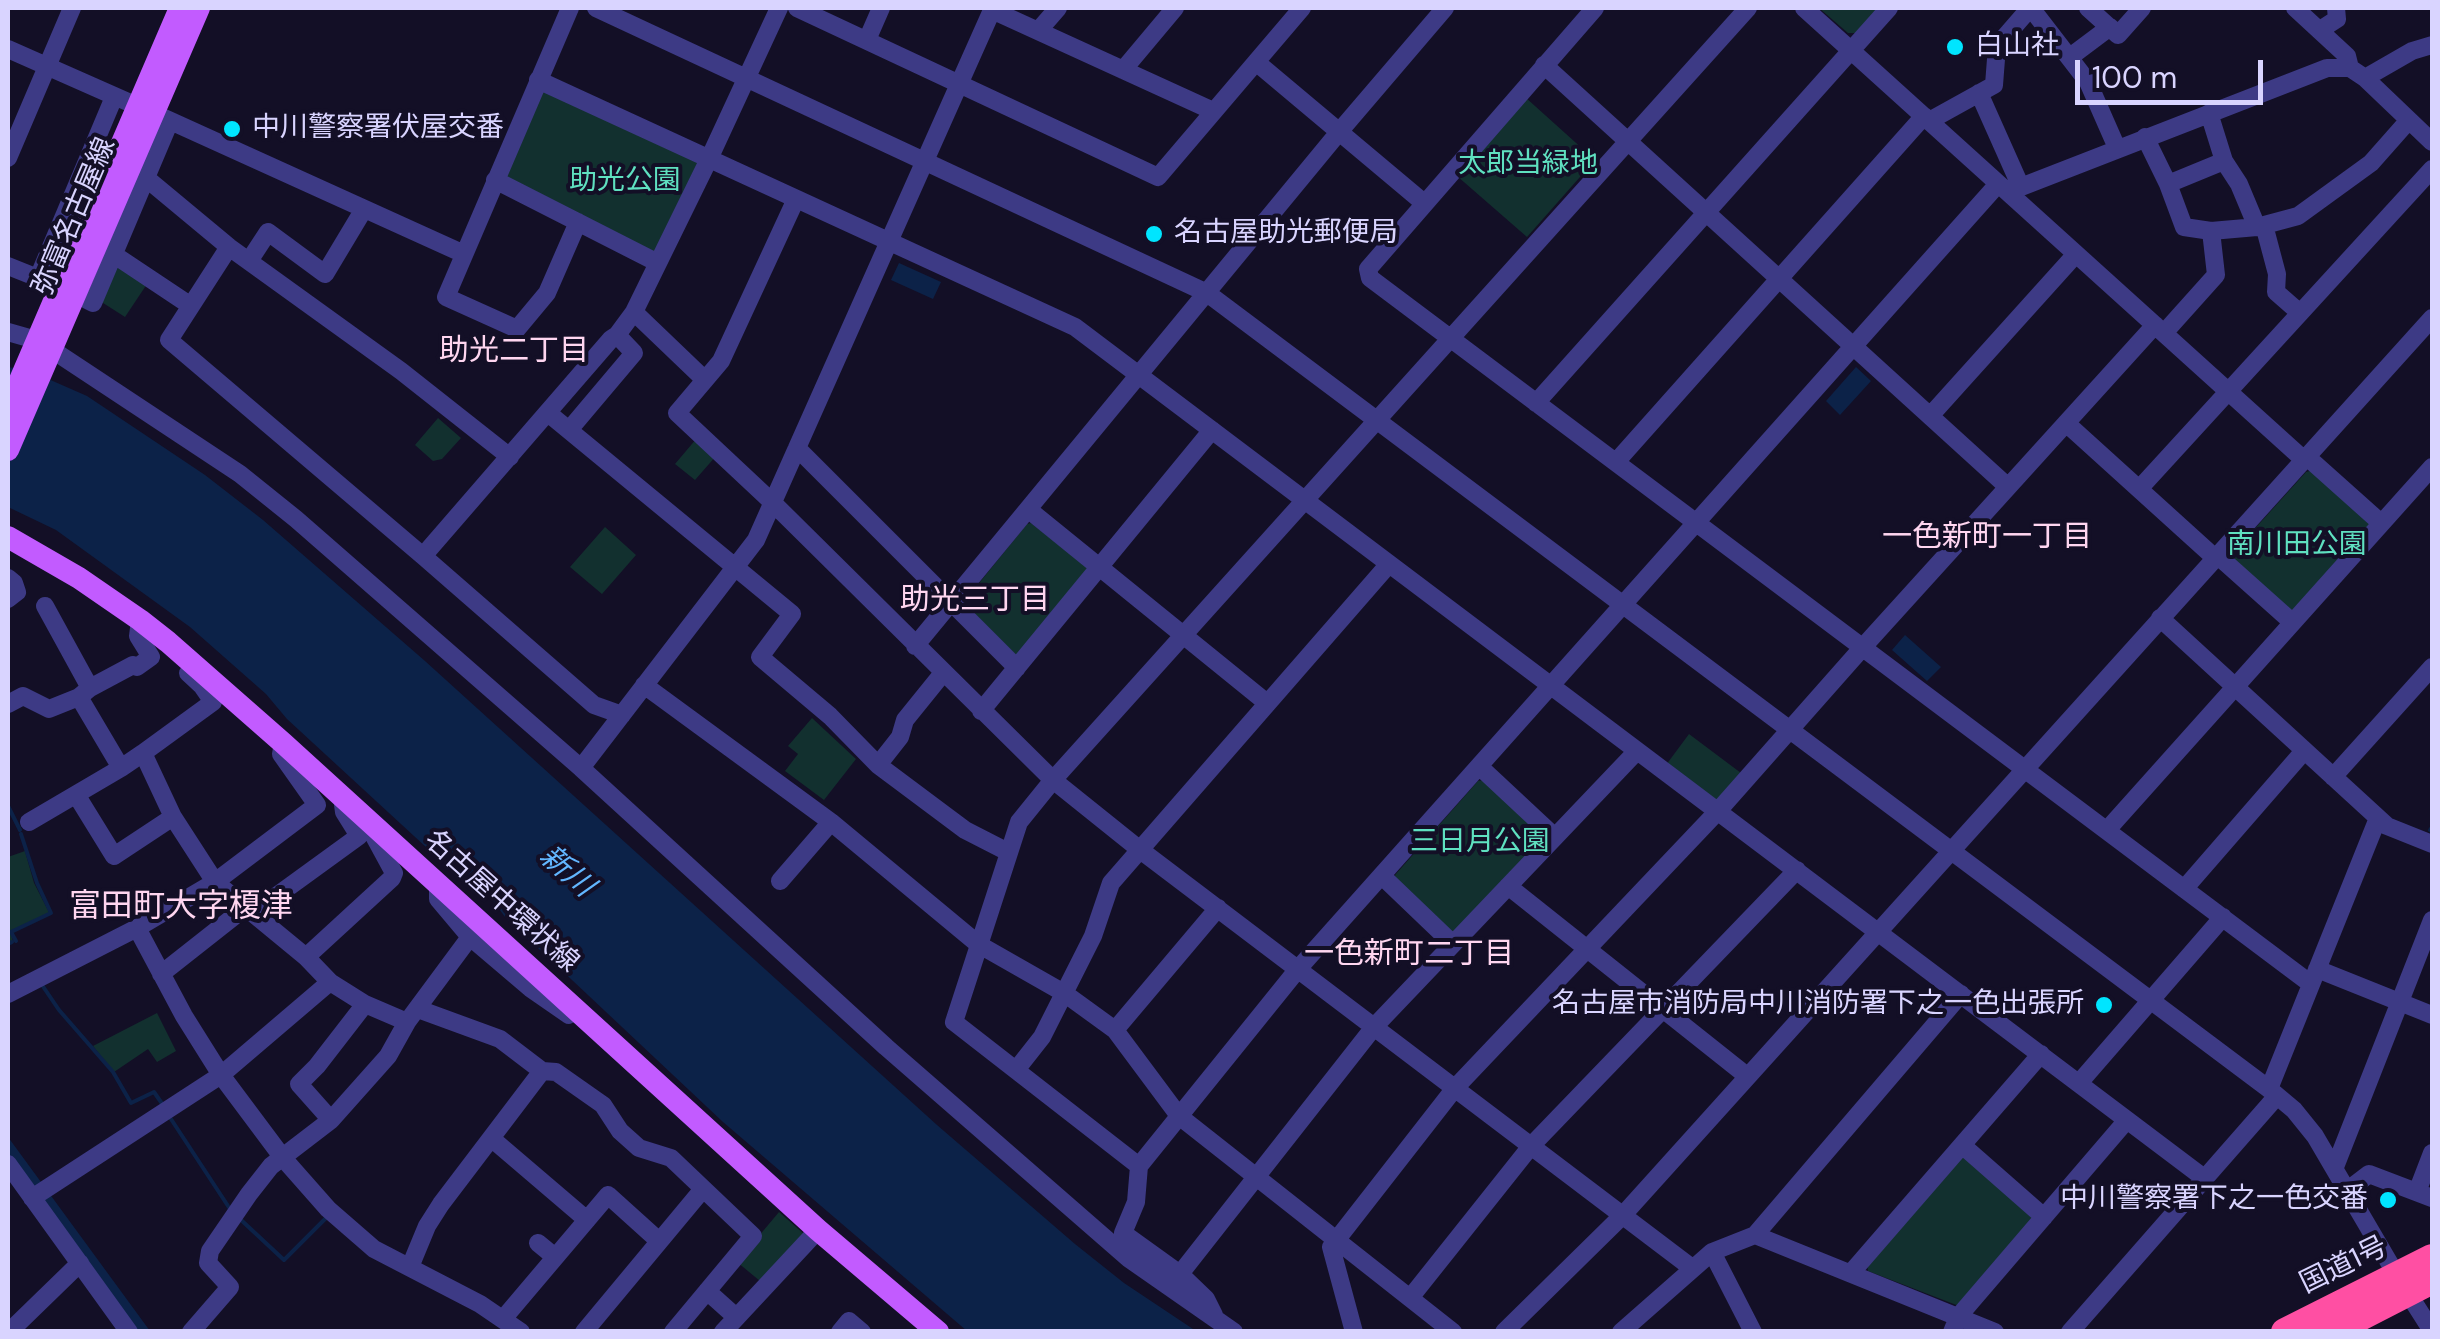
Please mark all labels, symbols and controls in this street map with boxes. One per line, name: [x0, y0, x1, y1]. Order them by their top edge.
place label: 白山社: [1975, 30, 2059, 64]
marker: 白山社: [1944, 36, 1966, 58]
scale bar: [2080, 40, 2268, 102]
text: 100 m: [2092, 58, 2177, 97]
place label: 中川警察署伏屋交番: [252, 112, 504, 146]
marker: 中川警察署伏屋交番: [221, 118, 243, 140]
street label: 弥富名古屋線: [27, 133, 123, 301]
park label: 太郎当緑地: [1458, 148, 1598, 182]
park label: 助光公園: [569, 165, 681, 199]
place label: 名古屋助光郵便局: [1174, 217, 1398, 251]
marker: 名古屋助光郵便局: [1143, 223, 1165, 245]
district label: 助光二丁目: [439, 334, 589, 370]
district label: 一色新町一丁目: [1882, 520, 2092, 556]
park label: 南川田公園: [2227, 529, 2367, 563]
district label: 助光三丁目: [900, 583, 1050, 619]
street label: 名古屋中環状線: [417, 824, 585, 980]
park label: 三日月公園: [1410, 826, 1550, 860]
water label: 新川: [532, 839, 600, 905]
district label: 富田町大字榎津: [69, 889, 293, 927]
district label: 一色新町二丁目: [1304, 937, 1514, 973]
place label: 名古屋市消防局中川消防署下之一色出張所: [1552, 988, 2084, 1022]
marker: 名古屋市消防局中川消防署下之一色出張所: [2093, 994, 2115, 1016]
place label: 中川警察署下之一色交番: [2060, 1183, 2368, 1217]
marker: 中川警察署下之一色交番: [2377, 1189, 2399, 1211]
street label: 国道1号: [2295, 1231, 2393, 1301]

